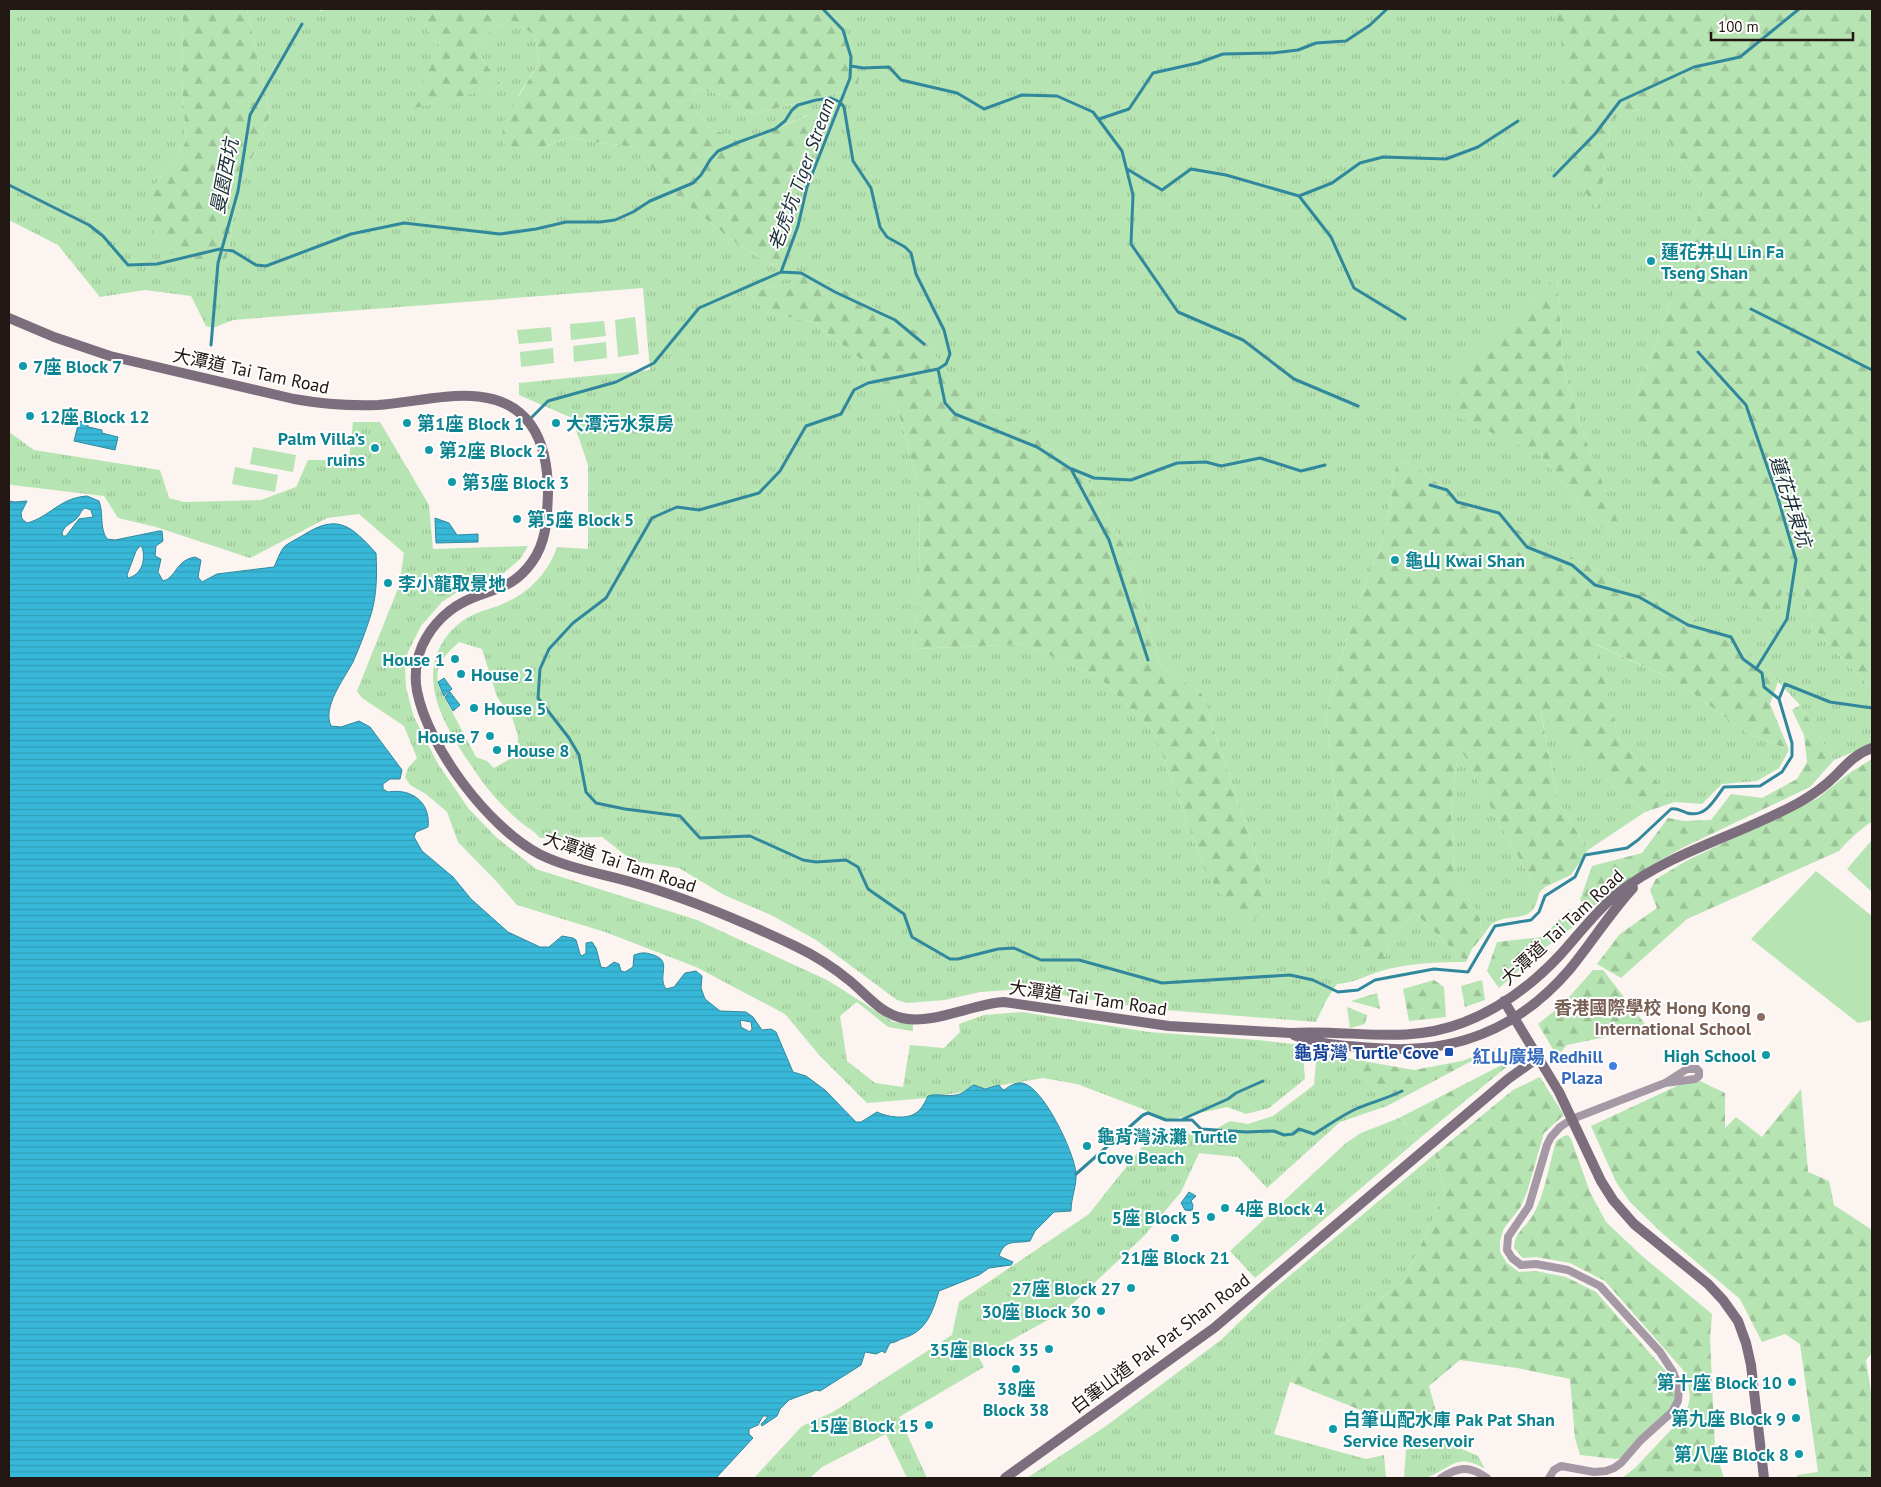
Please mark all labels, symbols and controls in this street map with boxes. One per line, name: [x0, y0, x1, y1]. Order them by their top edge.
scale bar: [1711, 10, 1854, 42]
text: 100 m: [1718, 17, 1759, 36]
water label: 老虎坑 Tiger Stream: [762, 95, 840, 253]
water label: 曼園西坑: [205, 133, 244, 216]
place label: 蓮花井山 Lin Fa Tseng Shan: [1661, 240, 1784, 284]
marker: 蓮花井山 Lin Fa Tseng Shan: [1645, 255, 1657, 267]
street label: 大潭道 Tai Tam Road: [171, 343, 331, 399]
place label: 7座 Block 7: [33, 355, 122, 378]
marker: 7座 Block 7: [17, 360, 29, 372]
place label: 12座 Block 12: [40, 405, 150, 428]
marker: 12座 Block 12: [24, 410, 36, 422]
place label: 第1座 Block 1: [417, 412, 524, 435]
place label: 大潭污水泵房: [566, 412, 674, 435]
marker: 第1座 Block 1: [401, 417, 413, 429]
marker: 大潭污水泵房: [550, 417, 562, 429]
place label: Palm Villa’s ruins: [278, 427, 365, 471]
place label: 第2座 Block 2: [439, 439, 546, 462]
marker: Palm Villa’s ruins: [369, 442, 381, 454]
marker: 第2座 Block 2: [423, 444, 435, 456]
water label: 蓮花井東坑: [1765, 452, 1818, 553]
place label: 第3座 Block 3: [462, 471, 569, 494]
marker: 第3座 Block 3: [446, 476, 458, 488]
place label: 第5座 Block 5: [527, 508, 634, 531]
marker: 第5座 Block 5: [511, 513, 523, 525]
place label: 龜山 Kwai Shan: [1405, 549, 1525, 572]
marker: 龜山 Kwai Shan: [1389, 554, 1401, 566]
place label: 李小龍取景地: [398, 572, 506, 595]
marker: 李小龍取景地: [382, 577, 394, 589]
place label: House 1: [382, 648, 445, 671]
marker: House 1: [449, 653, 461, 665]
place label: House 2: [471, 663, 534, 686]
marker: House 2: [455, 668, 467, 680]
place label: House 5: [484, 697, 547, 720]
marker: House 5: [468, 702, 480, 714]
place label: House 7: [417, 725, 480, 748]
marker: House 7: [484, 730, 496, 742]
place label: House 8: [507, 739, 570, 762]
marker: House 8: [491, 744, 503, 756]
street label: 大潭道 Tai Tam Road: [541, 826, 699, 898]
street label: 大潭道 Tai Tam Road: [1496, 864, 1628, 990]
street label: 大潭道 Tai Tam Road: [1007, 976, 1169, 1020]
place label: 香港國際學校 Hong Kong International School: [1554, 996, 1752, 1040]
marker: 香港國際學校 Hong Kong International School: [1755, 1011, 1767, 1023]
place label: 龜背灣 Turtle Cove: [1294, 1041, 1439, 1064]
place label: High School: [1664, 1044, 1757, 1067]
place label: 紅山廣場 Redhill Plaza: [1472, 1045, 1604, 1089]
marker: 龜背灣 Turtle Cove: [1443, 1046, 1455, 1058]
marker: High School: [1760, 1049, 1772, 1061]
marker: 紅山廣場 Redhill Plaza: [1607, 1060, 1619, 1072]
place label: 龜背灣泳灘 Turtle Cove Beach: [1097, 1125, 1237, 1169]
marker: 龜背灣泳灘 Turtle Cove Beach: [1081, 1140, 1093, 1152]
place label: 4座 Block 4: [1235, 1197, 1324, 1220]
marker: 4座 Block 4: [1219, 1202, 1231, 1214]
place label: 5座 Block 5: [1112, 1206, 1201, 1229]
marker: 5座 Block 5: [1205, 1211, 1217, 1223]
marker: 21座 Block 21: [1169, 1232, 1181, 1244]
place label: 21座 Block 21: [1120, 1246, 1230, 1269]
street label: 白筆山道 Pak Pat Shan Road: [1066, 1268, 1254, 1418]
place label: 27座 Block 27: [1011, 1277, 1121, 1300]
marker: 27座 Block 27: [1125, 1282, 1137, 1294]
place label: 30座 Block 30: [981, 1300, 1091, 1323]
marker: 30座 Block 30: [1095, 1305, 1107, 1317]
place label: 35座 Block 35: [929, 1338, 1039, 1361]
marker: 35座 Block 35: [1043, 1343, 1055, 1355]
marker: 38座 Block 38: [1010, 1363, 1022, 1375]
place label: 第十座 Block 10: [1657, 1371, 1782, 1394]
marker: 第十座 Block 10: [1786, 1376, 1798, 1388]
place label: 38座 Block 38: [983, 1377, 1049, 1421]
place label: 第九座 Block 9: [1671, 1407, 1786, 1430]
place label: 白筆山配水庫 Pak Pat Shan Service Reservoir: [1343, 1408, 1555, 1452]
marker: 第九座 Block 9: [1790, 1412, 1802, 1424]
place label: 15座 Block 15: [809, 1414, 919, 1437]
marker: 15座 Block 15: [923, 1419, 935, 1431]
marker: 白筆山配水庫 Pak Pat Shan Service Reservoir: [1327, 1423, 1339, 1435]
place label: 第八座 Block 8: [1674, 1443, 1789, 1466]
marker: 第八座 Block 8: [1793, 1448, 1805, 1460]

